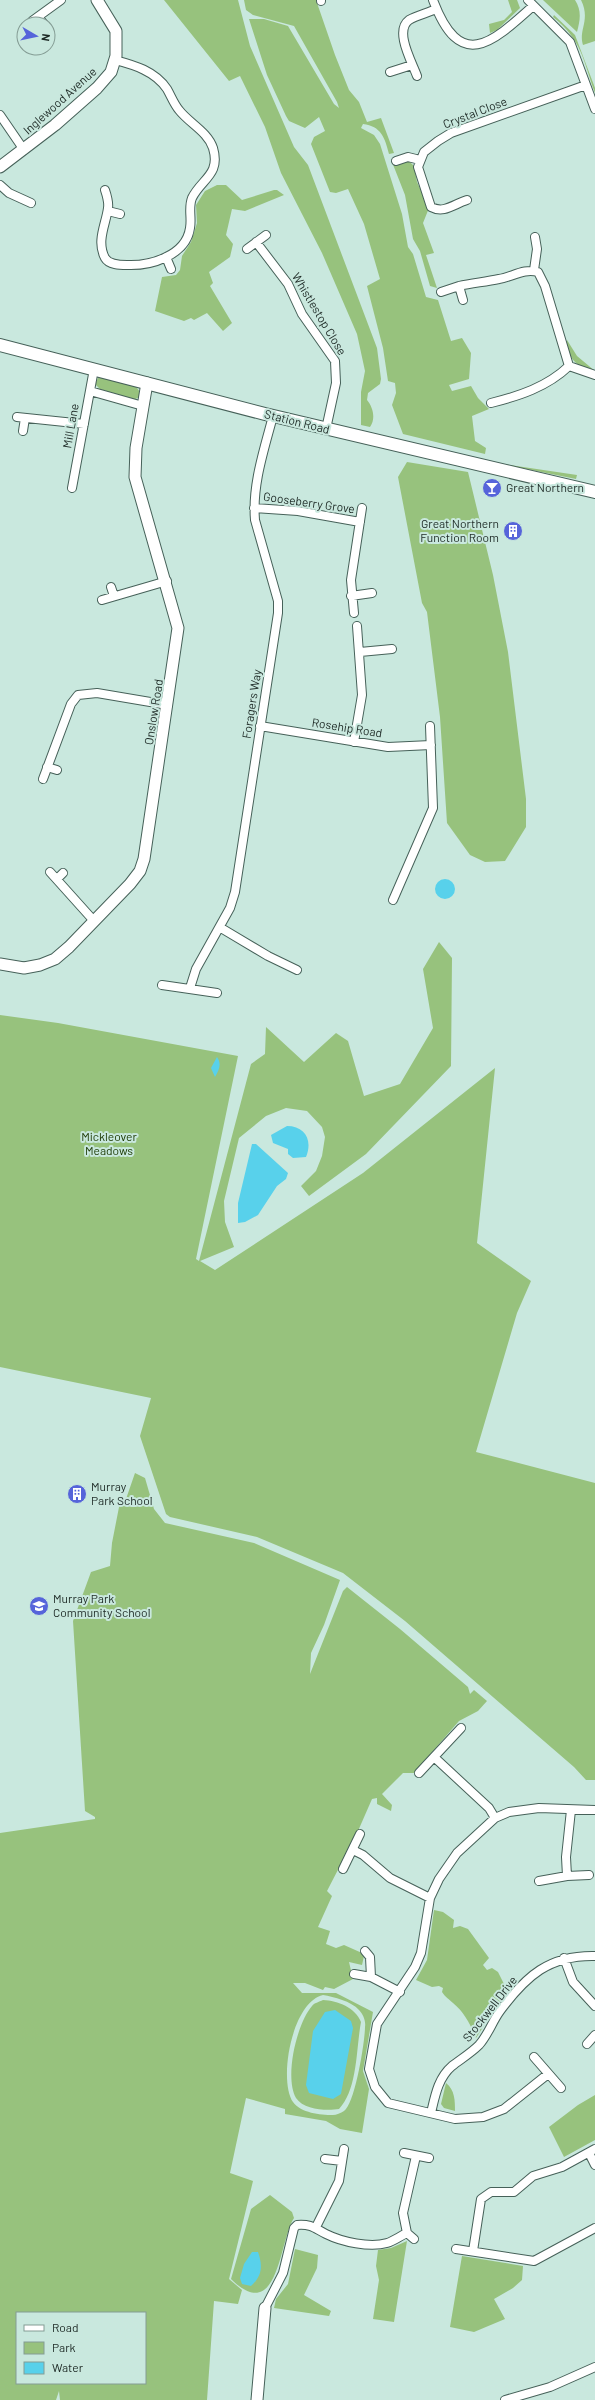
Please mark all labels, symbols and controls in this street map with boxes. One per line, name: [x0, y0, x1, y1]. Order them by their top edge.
north arrow: [16, 16, 56, 56]
text: N: [39, 33, 53, 42]
street label: Inglewood Avenue: [20, 64, 99, 137]
street label: Crystal Close: [441, 93, 509, 131]
street label: Whistlestop Close: [290, 270, 350, 357]
street label: Mill Lane: [59, 402, 81, 449]
street label: Station Road: [263, 406, 331, 436]
bar icon: Great Northern: [481, 477, 503, 499]
place label: Great Northern: [506, 480, 584, 494]
street label: Gooseberry Grove: [262, 489, 356, 515]
place label: Great Northern Function Room: [420, 516, 499, 544]
building icon: Great Northern Function Room: [502, 520, 524, 542]
street label: Foragers Way: [239, 668, 263, 740]
street label: Onslow Road: [141, 678, 165, 746]
street label: Rosehip Road: [311, 715, 383, 739]
park label: Mickleover Meadows: [81, 1129, 137, 1157]
place label: Murray Park School: [91, 1479, 152, 1507]
building icon: Murray Park School: [66, 1483, 88, 1505]
place label: Murray Park Community School: [53, 1591, 150, 1619]
school or university icon: Murray Park Community School: [28, 1595, 50, 1617]
street label: Stockwell Drive: [459, 1973, 519, 2044]
legend: [16, 2312, 146, 2384]
text: Road: [52, 2320, 79, 2334]
text: Park: [52, 2340, 76, 2354]
text: Water: [52, 2360, 84, 2374]

